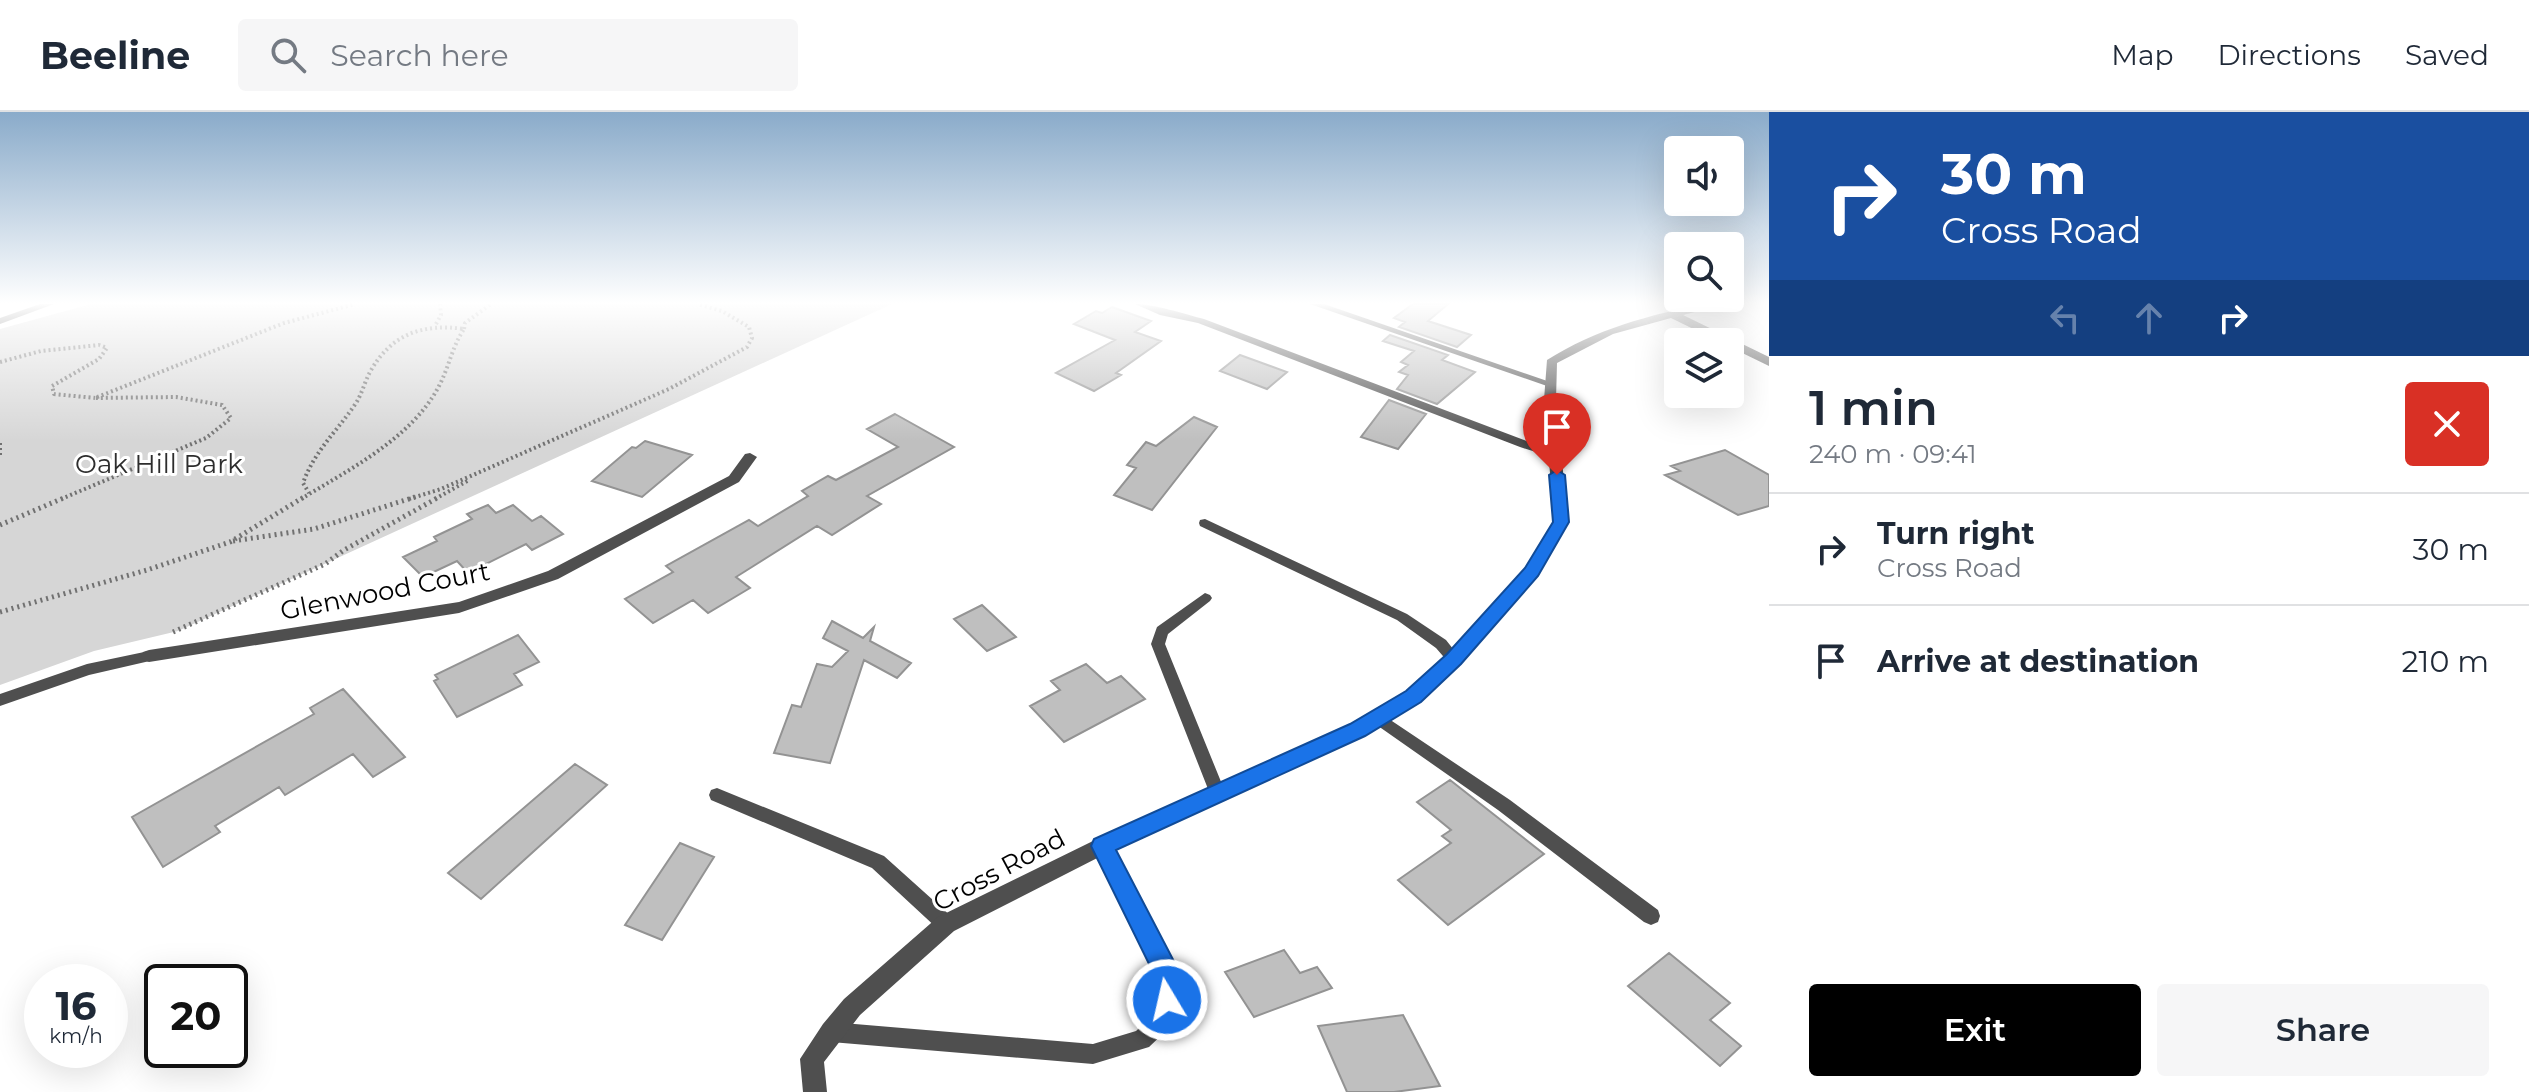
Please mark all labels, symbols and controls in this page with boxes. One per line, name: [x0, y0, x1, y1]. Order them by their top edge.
search box: [238, 19, 798, 91]
text: Beeline: [40, 32, 190, 79]
icon: search: [266, 33, 310, 77]
text: Search here: [330, 37, 509, 74]
text: Map: [2111, 38, 2173, 72]
text: Directions: [2217, 38, 2361, 72]
text: Saved: [2405, 38, 2489, 72]
map controls: [1664, 136, 1744, 408]
button: sound: [1664, 136, 1744, 216]
text: 30 m: [1941, 140, 2087, 208]
icon: right: [1809, 144, 1913, 248]
text: Cross Road: [1941, 208, 2142, 252]
button: search: [1664, 232, 1744, 312]
icon: left: [2043, 296, 2087, 340]
icon: ahead: [2127, 296, 2171, 340]
icon: right: [2211, 296, 2255, 340]
button: layers: [1664, 328, 1744, 408]
text: 1 min: [1809, 379, 1938, 437]
button: close: [2405, 382, 2489, 466]
pin: [1523, 393, 1591, 475]
icon: arrive: [1535, 405, 1579, 449]
text: 240 m · 09:41: [1809, 438, 1977, 470]
park label: Oak Hill Park: [75, 448, 243, 480]
text: Turn right: [1877, 515, 2034, 552]
icon: right: [1809, 527, 1853, 571]
text: 30 m: [2413, 531, 2489, 568]
text: Cross Road: [1877, 552, 2022, 584]
street label: Glenwood Court: [278, 555, 492, 627]
icon: arrive: [1809, 639, 1853, 683]
text: Arrive at destination: [1877, 643, 2199, 680]
text: 210 m: [2402, 643, 2489, 680]
street label: Cross Road: [927, 822, 1071, 918]
position arrow: [1125, 958, 1209, 1042]
speed limit sign: 20: [144, 964, 248, 1068]
text: 16: [55, 981, 97, 1030]
button: Exit: [1809, 984, 2141, 1076]
button: Share: [2157, 984, 2489, 1076]
text: km/h: [49, 1024, 103, 1048]

